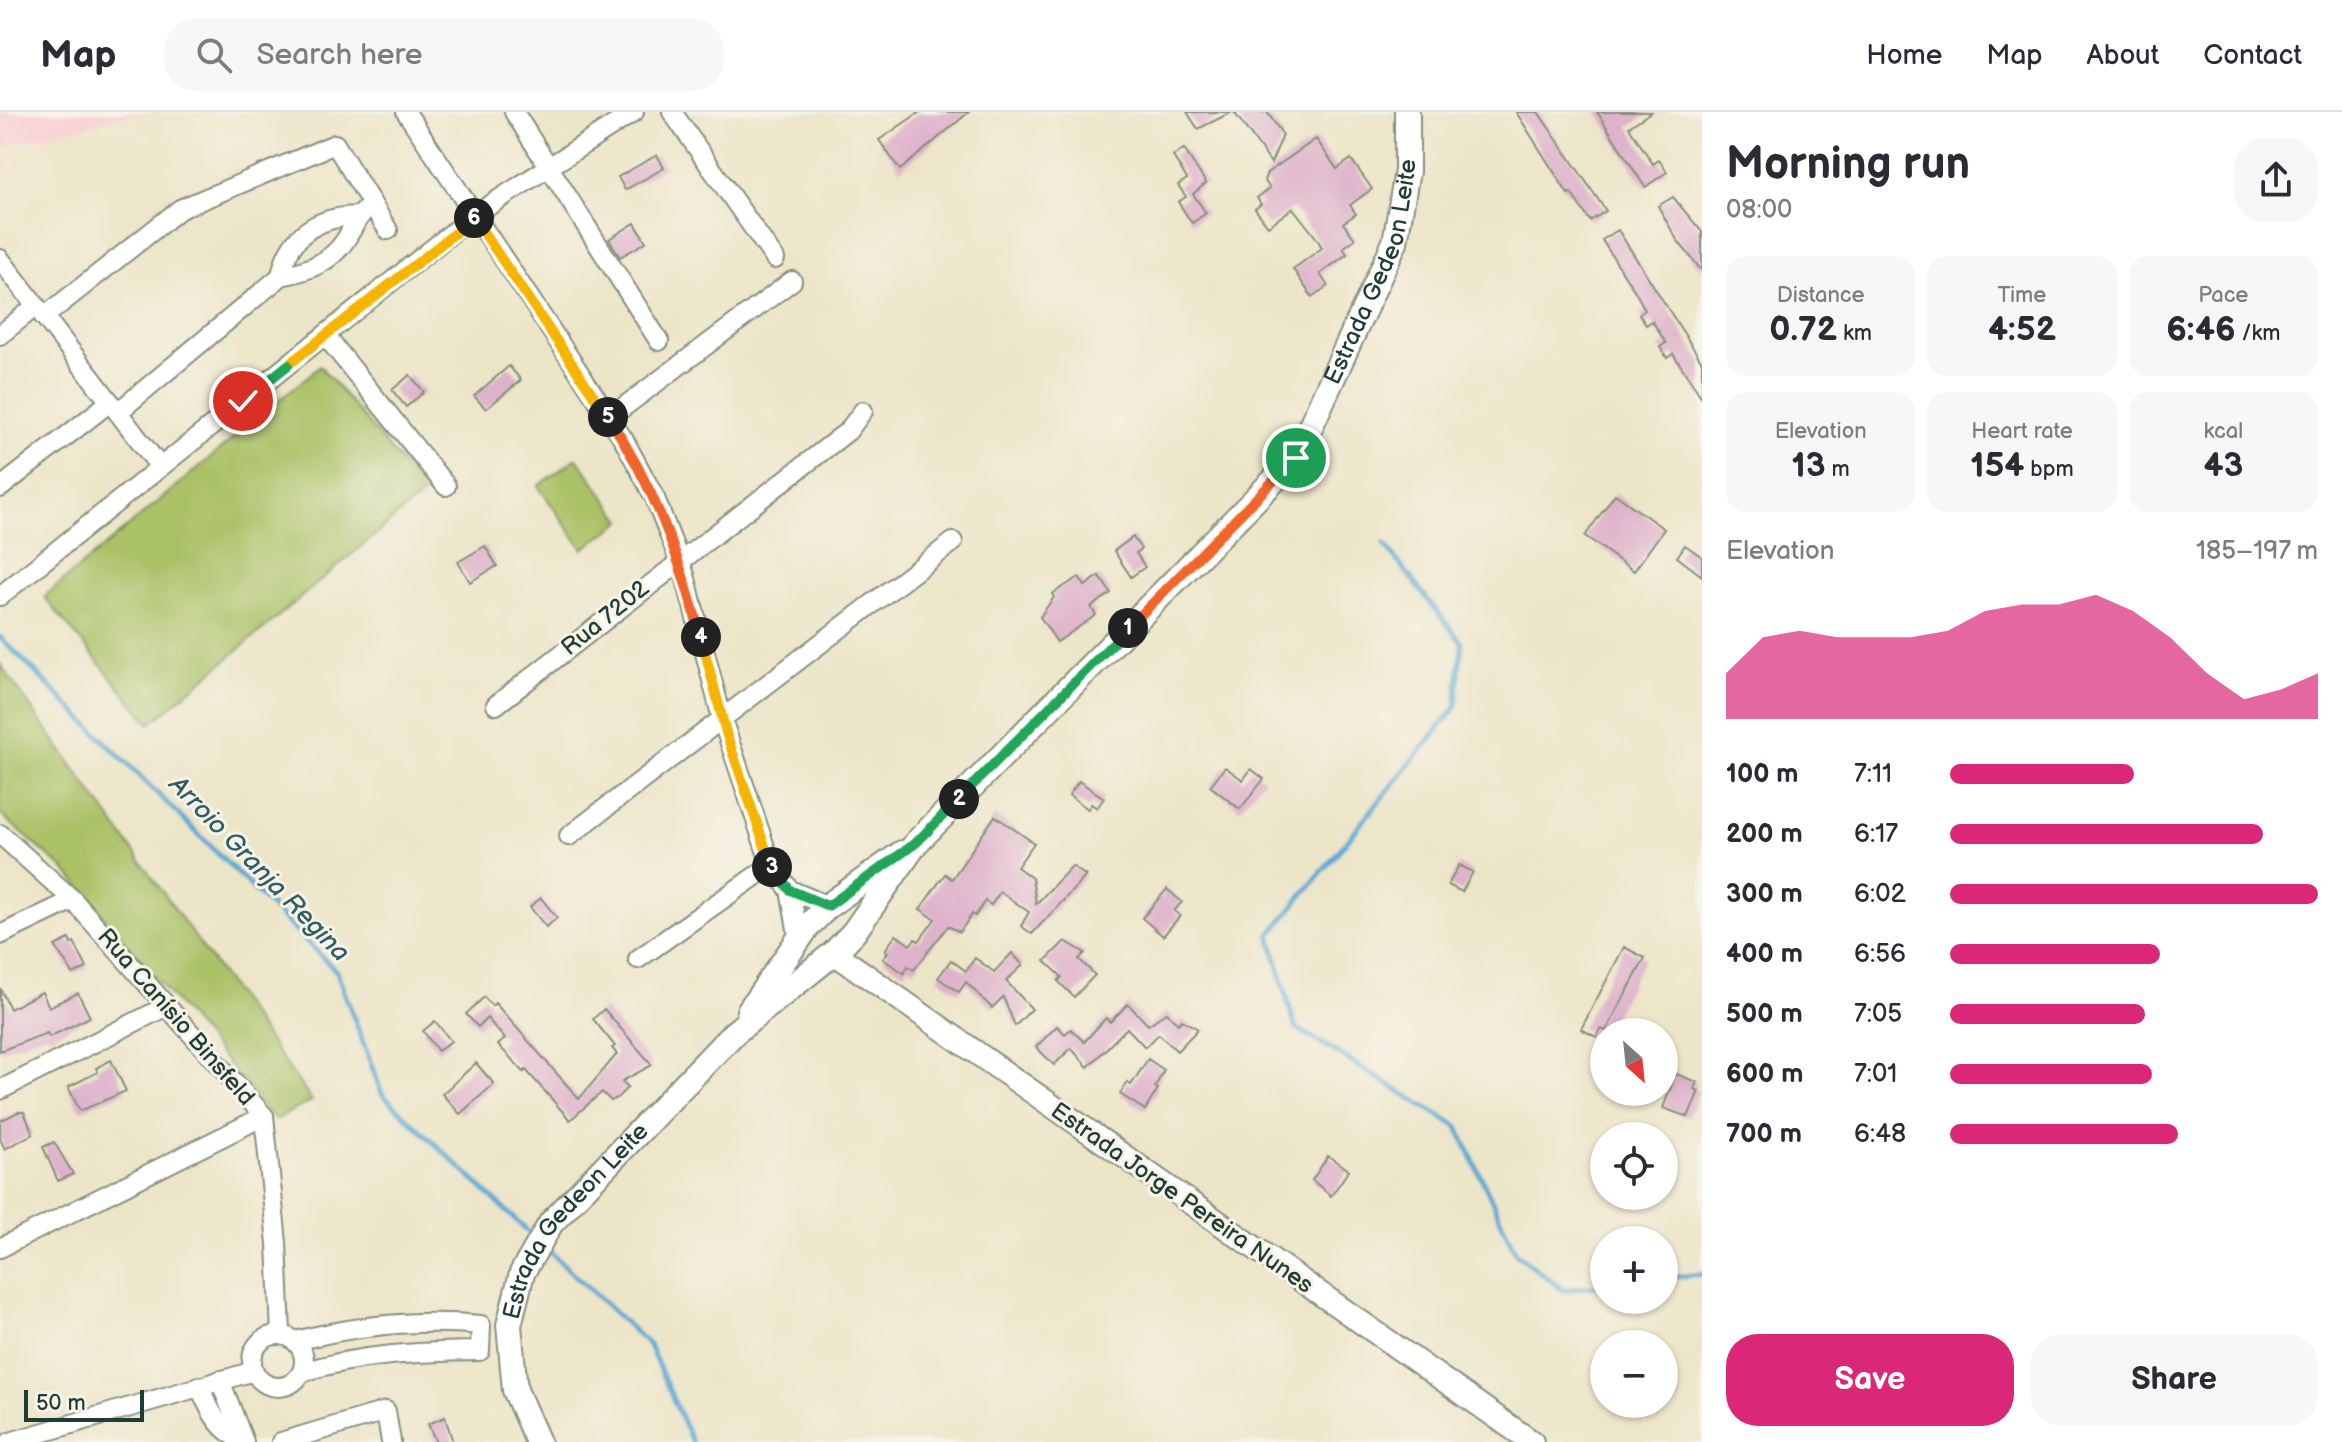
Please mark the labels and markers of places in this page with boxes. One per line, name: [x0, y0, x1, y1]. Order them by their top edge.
pin: 6: [454, 198, 494, 238]
pin: [209, 367, 277, 435]
pin: 5: [588, 397, 628, 437]
pin: [1262, 424, 1330, 492]
pin: 1: [1108, 608, 1148, 648]
pin: 4: [681, 617, 721, 657]
pin: 2: [939, 779, 979, 819]
pin: 3: [752, 847, 792, 887]

